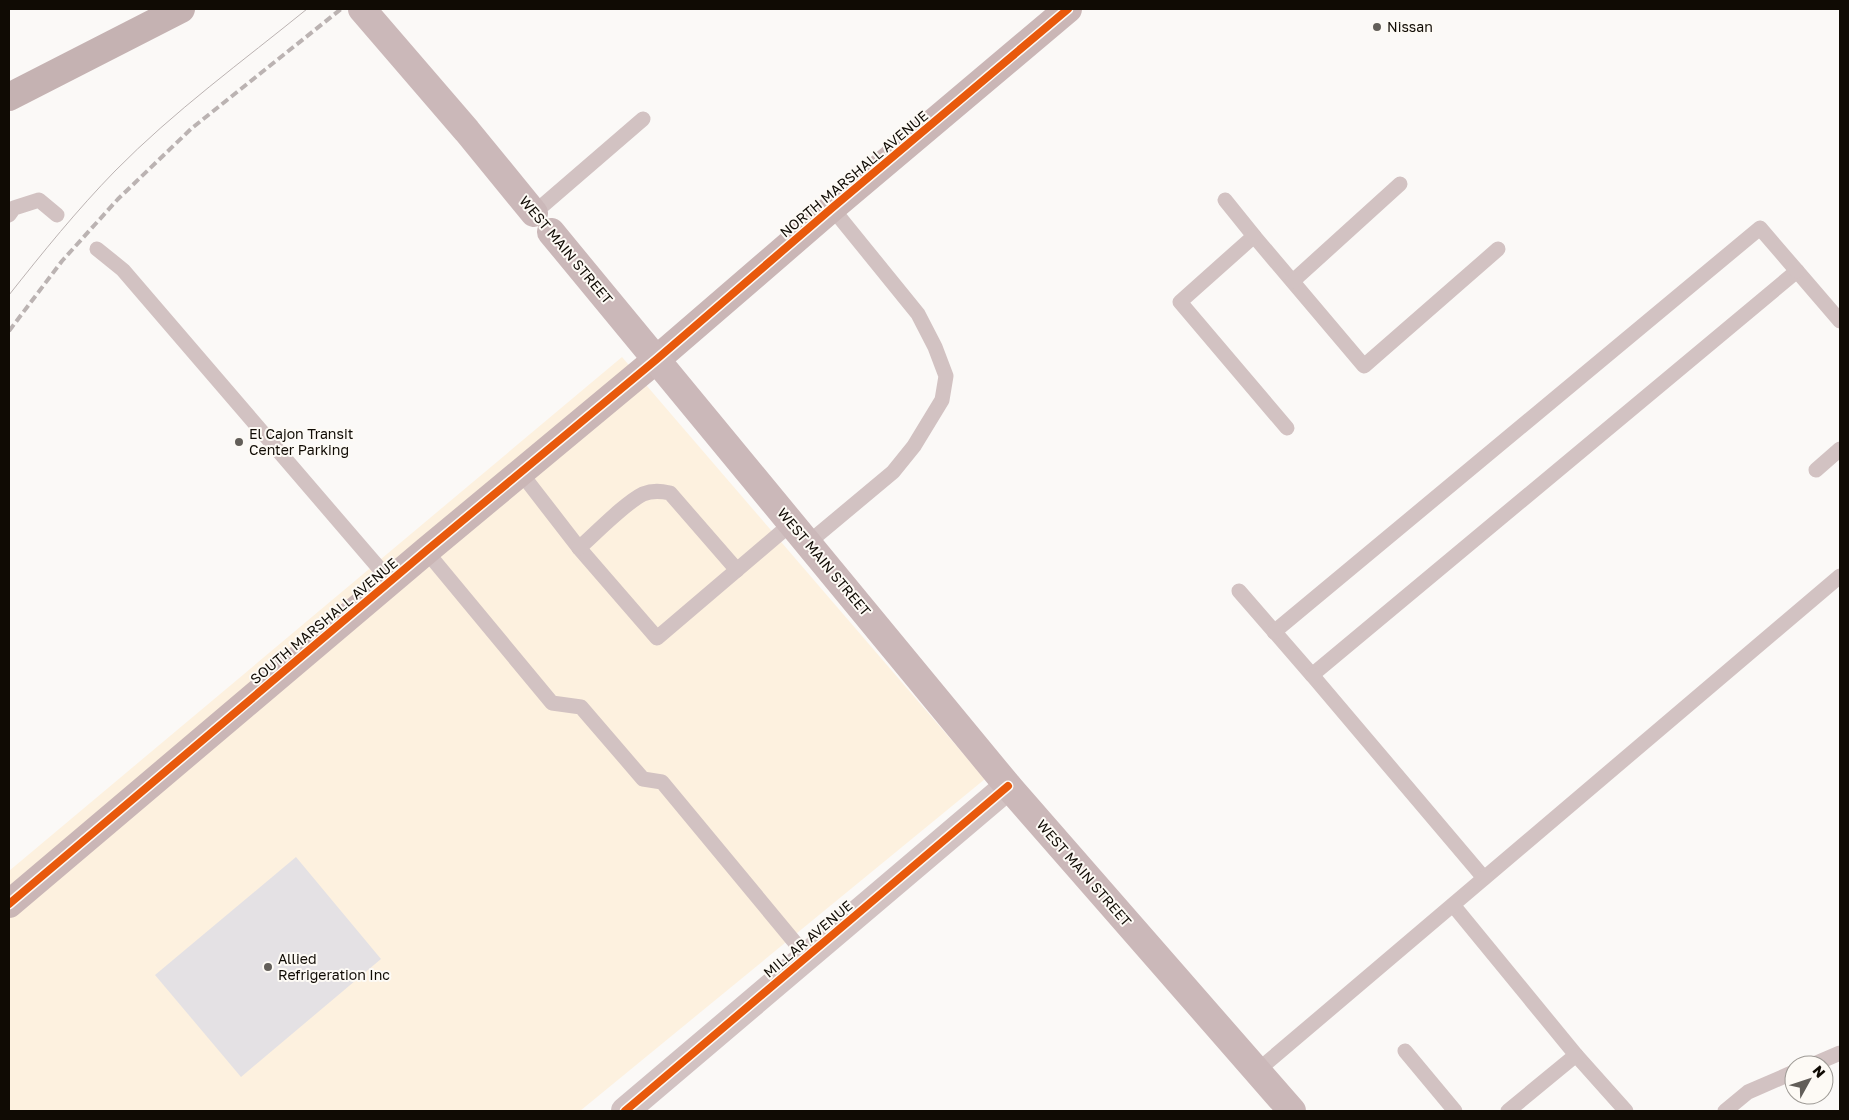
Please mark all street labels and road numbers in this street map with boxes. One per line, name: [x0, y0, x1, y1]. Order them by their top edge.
street label: NORTH MARSHALL AVENUE: [776, 107, 931, 241]
street label: WEST MAIN STREET: [516, 192, 617, 307]
street label: WEST MAIN STREET: [774, 504, 875, 619]
street label: SOUTH MARSHALL AVENUE: [247, 554, 401, 687]
street label: WEST MAIN STREET: [1033, 816, 1136, 930]
street label: MILLAR AVENUE: [760, 897, 856, 981]

